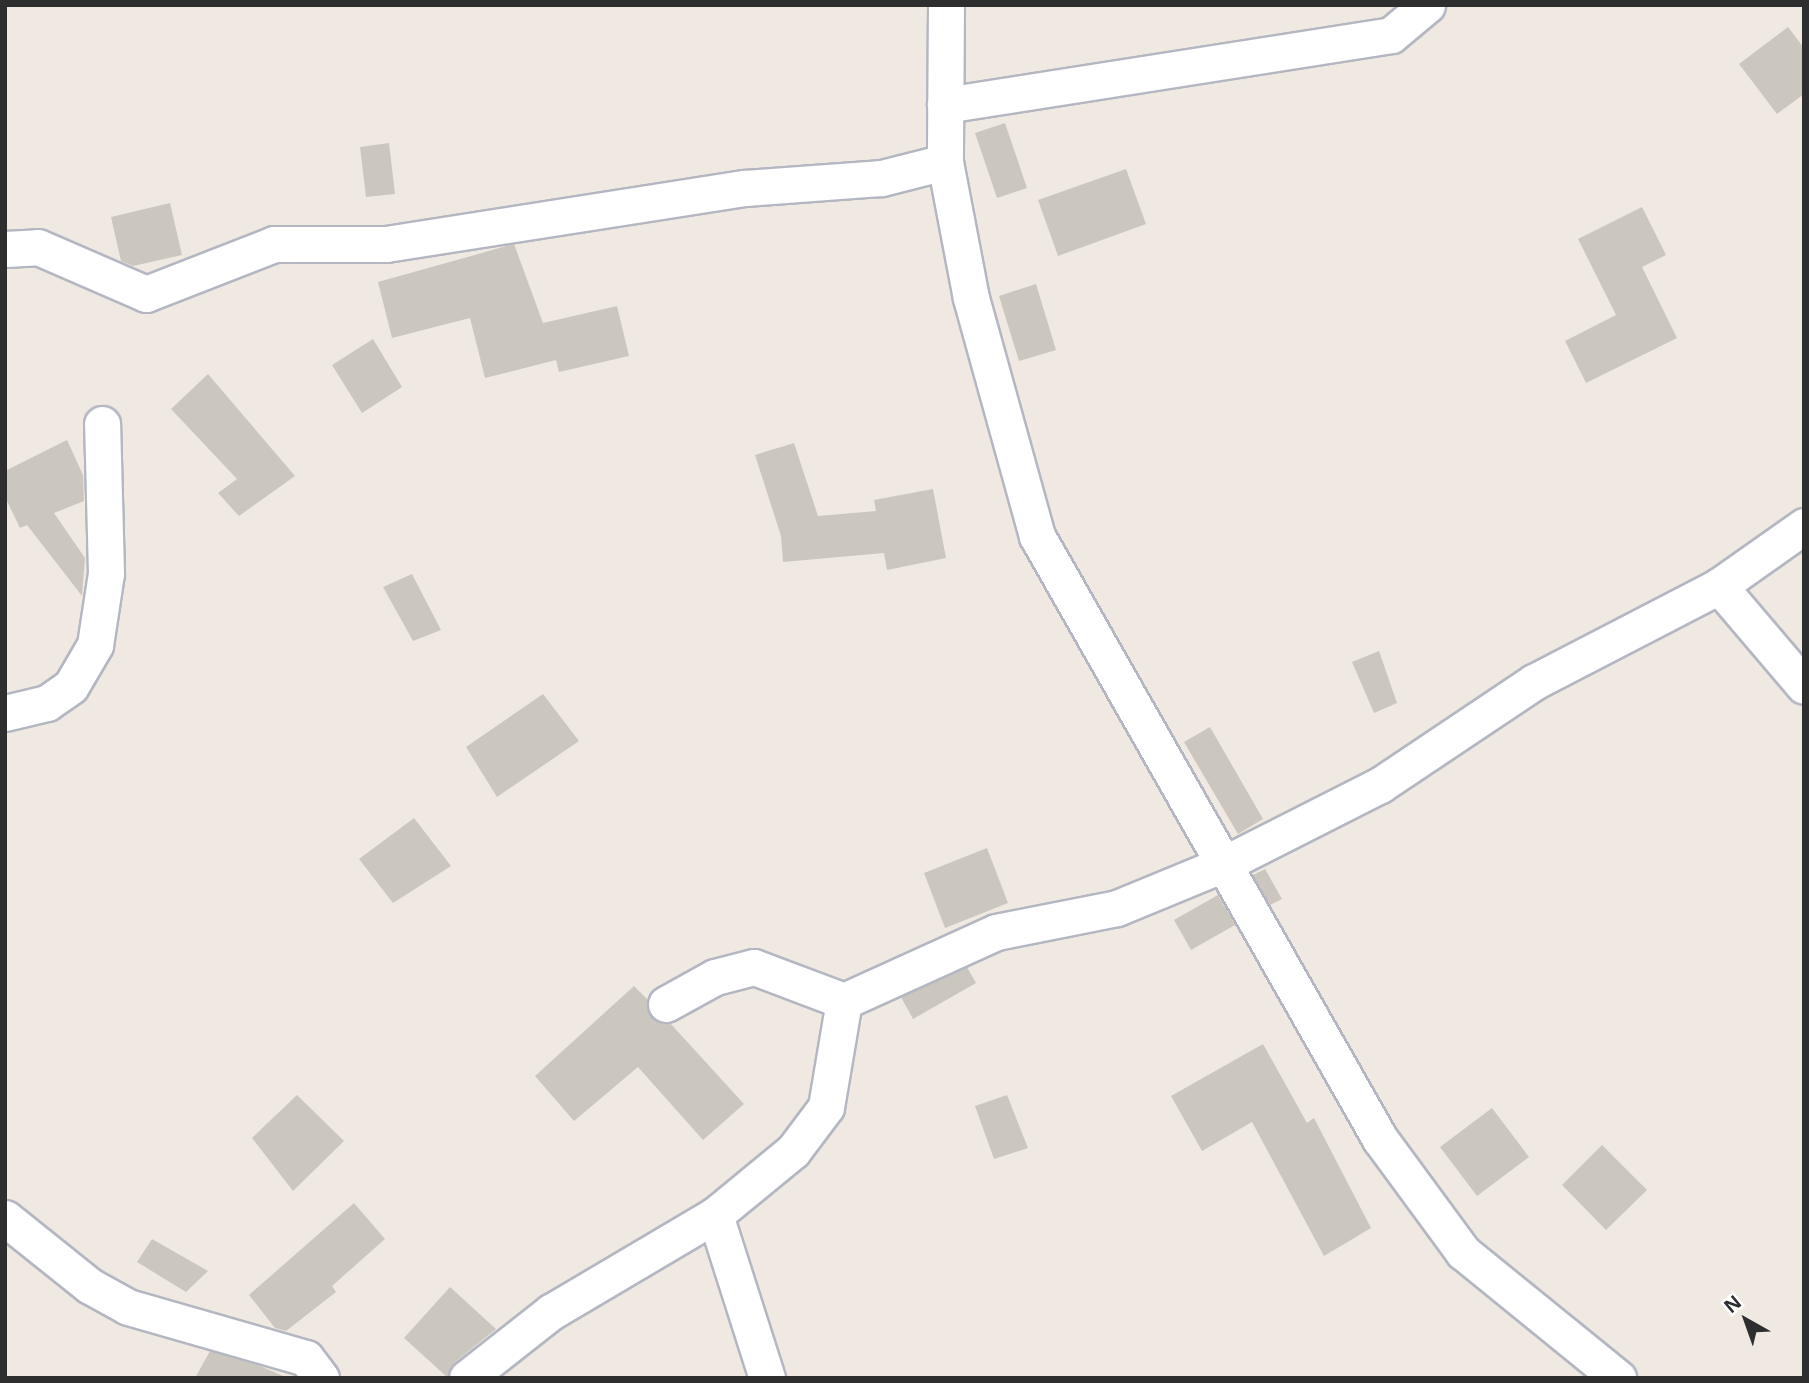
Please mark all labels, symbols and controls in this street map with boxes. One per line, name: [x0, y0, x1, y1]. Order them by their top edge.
north arrow: [1711, 1285, 1781, 1355]
text: N: [1718, 1289, 1747, 1319]

